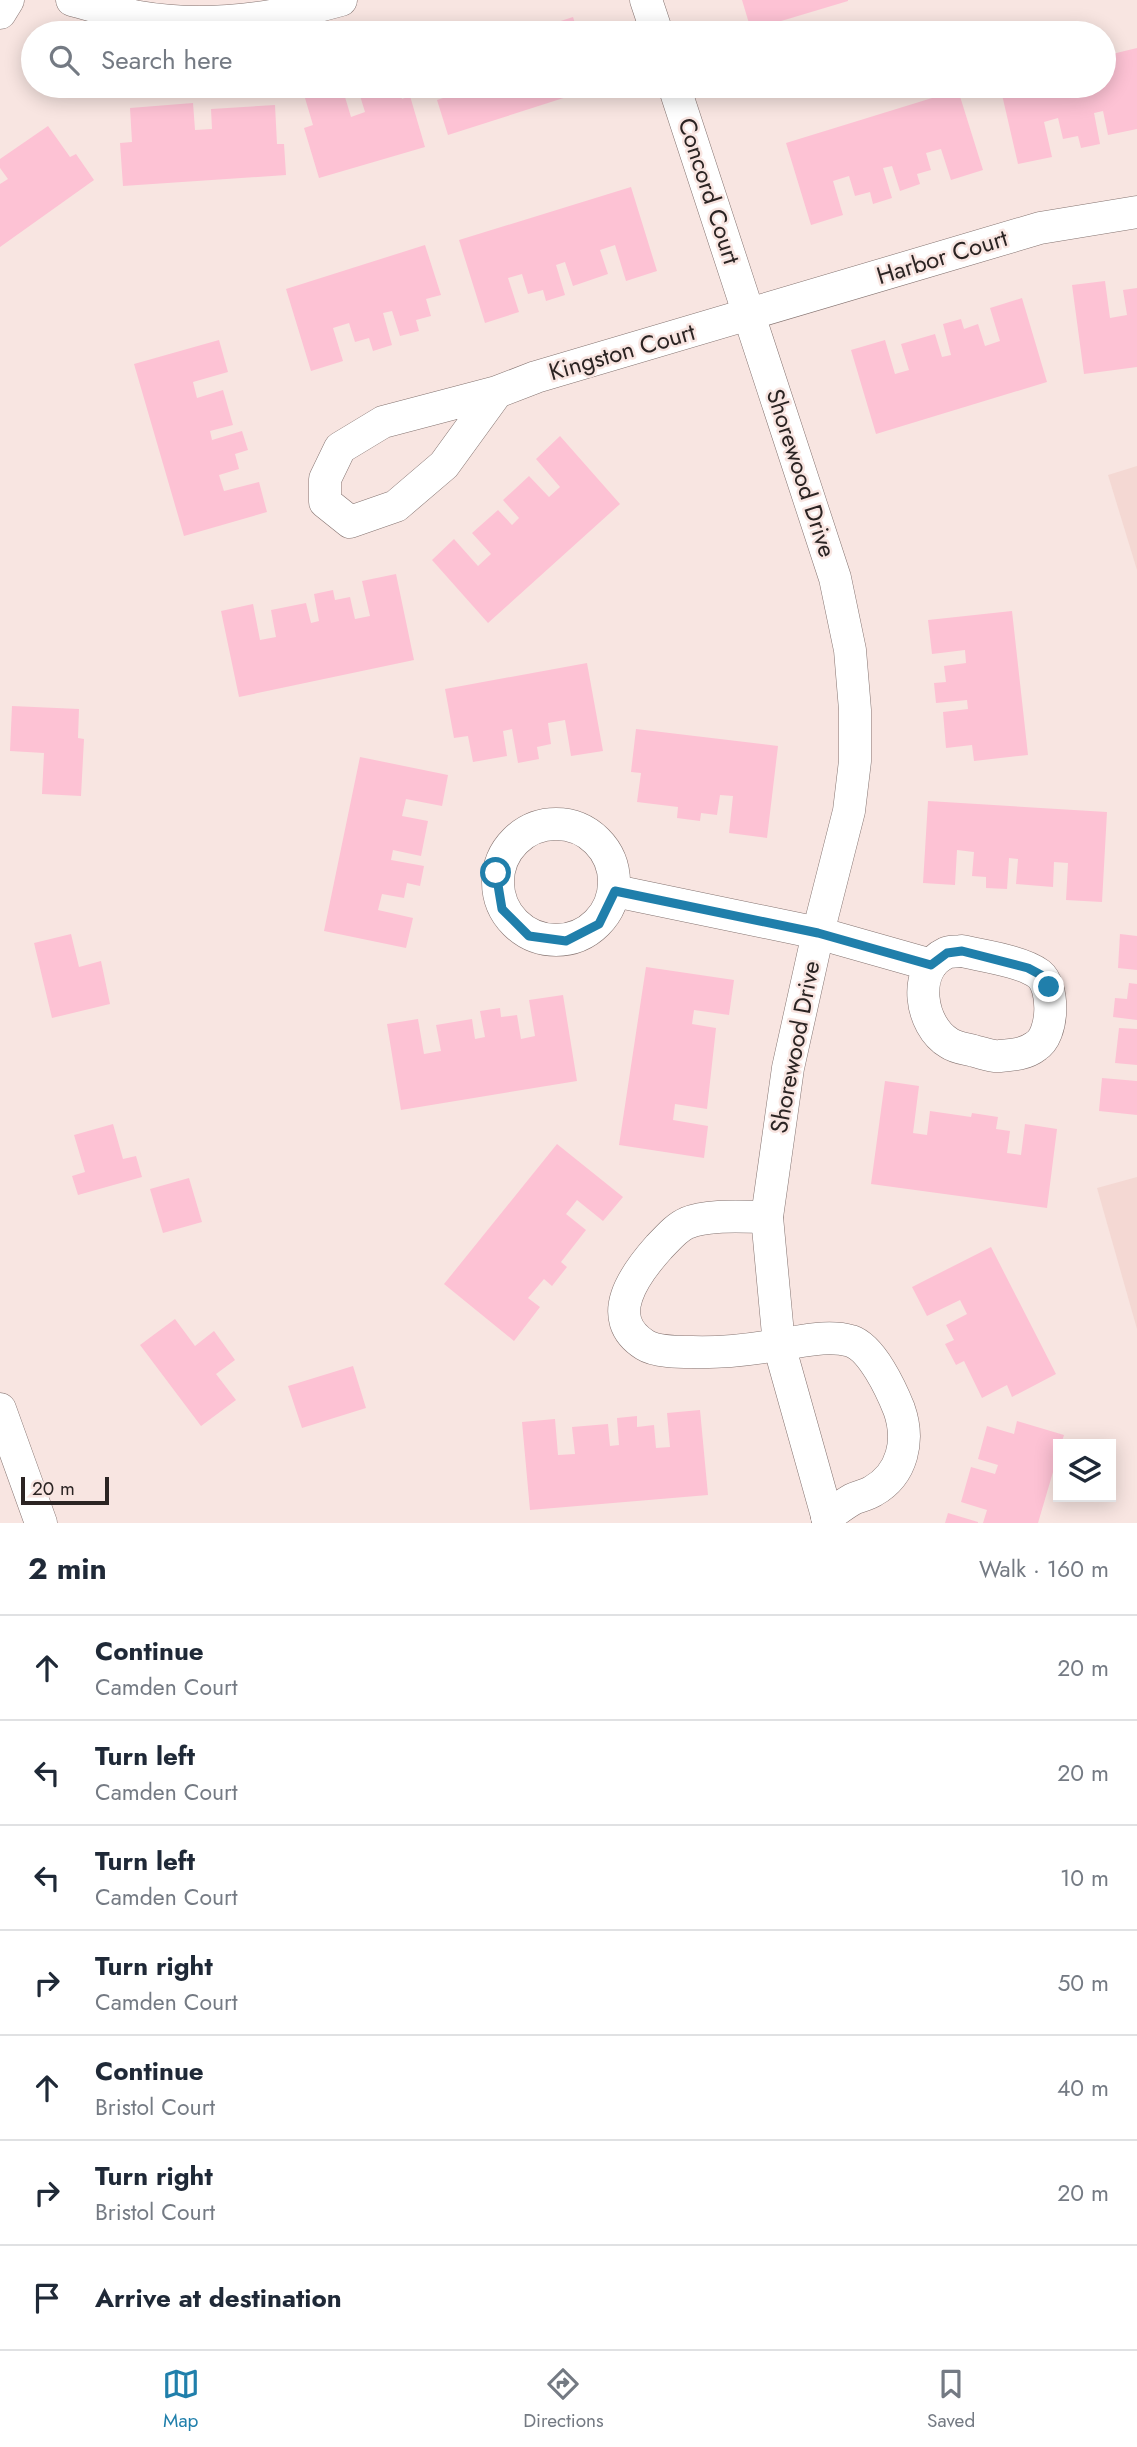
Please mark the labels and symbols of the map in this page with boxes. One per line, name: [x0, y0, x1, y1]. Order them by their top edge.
street label: Concord Court: [669, 113, 750, 269]
street label: Harbor Court: [872, 220, 1012, 293]
street label: Kingston Court: [545, 314, 699, 389]
street label: Shorewood Drive: [758, 384, 845, 562]
route start: [480, 857, 511, 888]
street label: Shorewood Drive: [761, 958, 828, 1136]
route end: [1033, 971, 1064, 1002]
scale bar: [21, 1474, 108, 1506]

